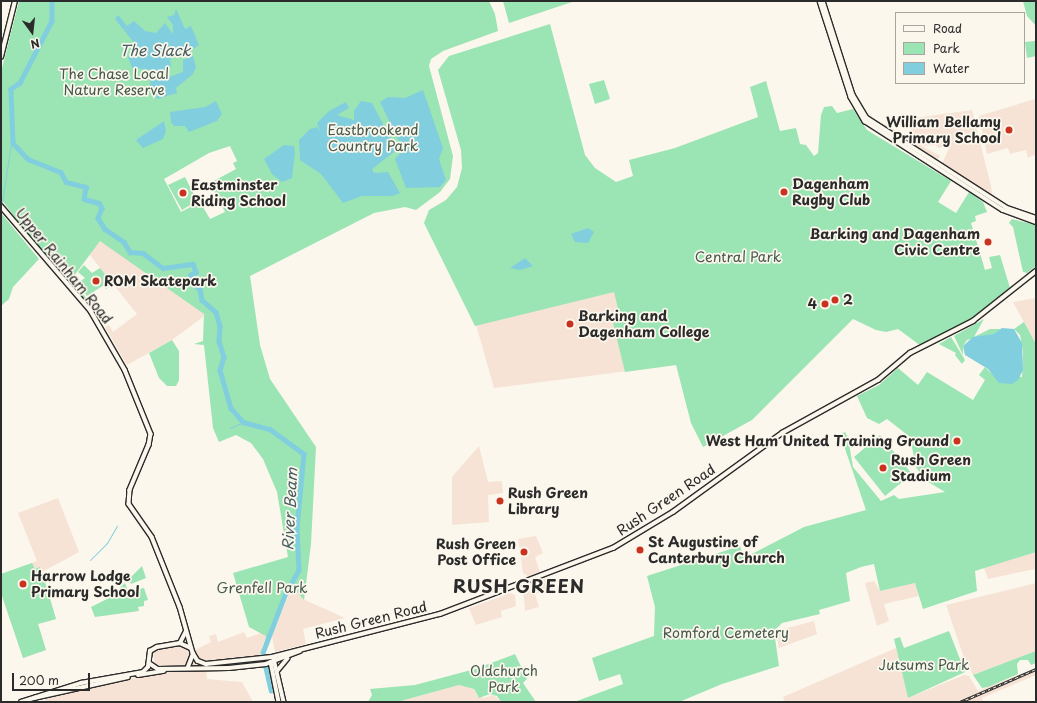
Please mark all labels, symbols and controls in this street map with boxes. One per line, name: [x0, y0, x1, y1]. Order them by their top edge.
north arrow: [12, 12, 52, 52]
legend: [895, 12, 1025, 84]
text: Road: [933, 19, 962, 37]
text: N: [29, 35, 42, 53]
text: Park: [933, 39, 960, 57]
water label: The Slack: [119, 41, 191, 59]
text: Water: [933, 59, 969, 77]
park label: The Chase Local Nature Reserve: [59, 66, 169, 98]
place label: William Bellamy Primary School: [887, 114, 1001, 146]
park label: Eastbrookend Country Park: [327, 122, 419, 154]
marker: William Bellamy Primary School: [1004, 125, 1014, 135]
place label: Dagenham Rugby Club: [792, 176, 871, 208]
place label: Eastminster Riding School: [191, 177, 286, 210]
marker: Dagenham Rugby Club: [779, 187, 789, 197]
marker: Eastminster Riding School: [178, 188, 188, 198]
street label: Upper Rainham Road: [12, 205, 116, 327]
place label: Barking and Dagenham Civic Centre: [808, 226, 980, 258]
marker: Barking and Dagenham Civic Centre: [983, 237, 993, 247]
park label: Central Park: [695, 249, 781, 265]
place label: ROM Skatepark: [104, 273, 219, 289]
marker: ROM Skatepark: [91, 276, 101, 286]
place label: 2: [843, 292, 853, 308]
marker: 2: [830, 295, 840, 305]
place label: 4: [807, 296, 817, 312]
marker: 4: [820, 299, 830, 309]
place label: Barking and Dagenham College: [578, 308, 710, 340]
marker: Barking and Dagenham College: [565, 319, 575, 329]
place label: West Ham United Training Ground: [705, 433, 949, 449]
marker: West Ham United Training Ground: [952, 436, 962, 446]
place label: Rush Green Stadium: [891, 452, 972, 484]
street label: Rush Green Road: [612, 460, 720, 540]
marker: Rush Green Stadium: [878, 463, 888, 473]
water label: River Beam: [278, 467, 300, 551]
place label: Rush Green Library: [508, 485, 589, 518]
marker: Rush Green Library: [495, 496, 505, 506]
place label: St Augustine of Canterbury Church: [648, 534, 785, 566]
place label: Rush Green Post Office: [435, 536, 516, 568]
marker: St Augustine of Canterbury Church: [635, 545, 645, 555]
marker: Rush Green Post Office: [519, 547, 529, 557]
place label: Harrow Lodge Primary School: [31, 568, 140, 600]
district label: RUSH GREEN: [454, 575, 584, 597]
marker: Harrow Lodge Primary School: [18, 579, 28, 589]
park label: Grenfell Park: [216, 580, 308, 596]
street label: Rush Green Road: [312, 598, 430, 642]
park label: Romford Cemetery: [663, 625, 789, 641]
park label: Jutsums Park: [878, 657, 970, 673]
park label: Oldchurch Park: [470, 663, 538, 696]
scale bar: [14, 665, 92, 691]
text: 200 m: [19, 671, 59, 689]

